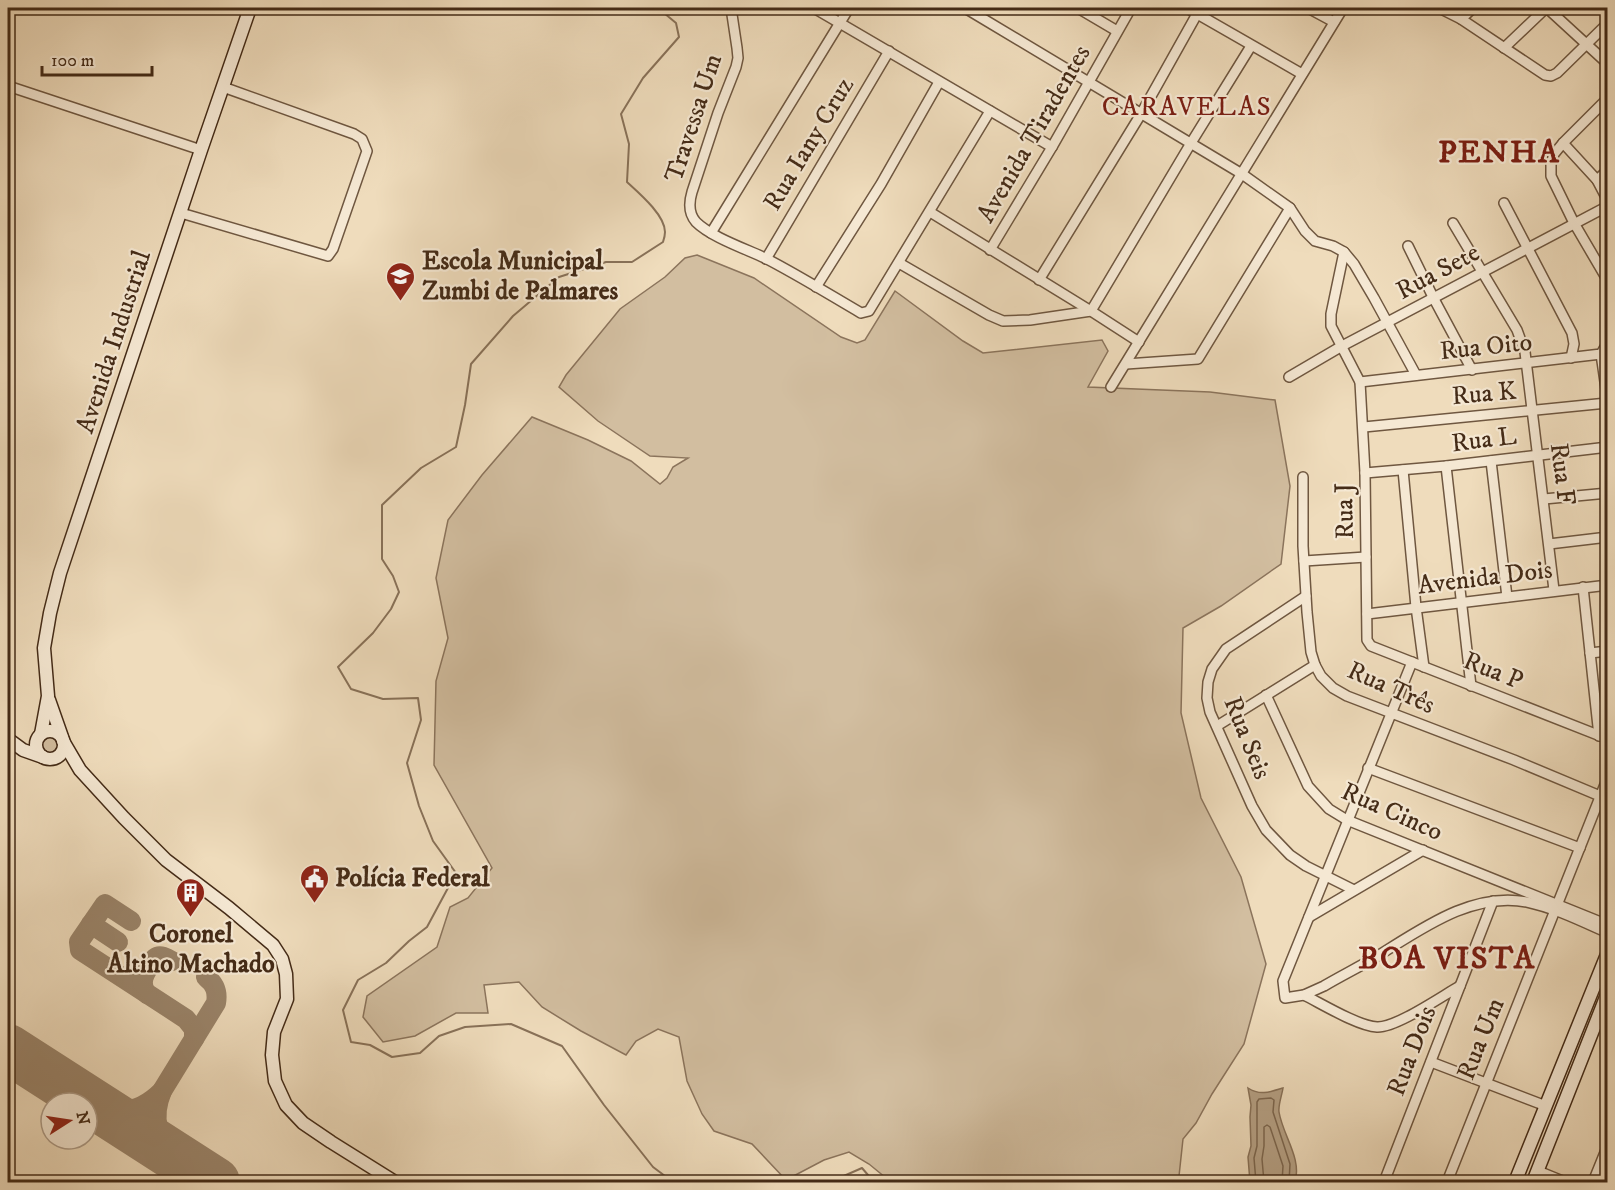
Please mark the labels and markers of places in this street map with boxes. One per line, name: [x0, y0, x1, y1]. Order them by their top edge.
place label: Escola Municipal Zumbi de Palmares: [422, 245, 618, 308]
school or university icon: Escola Municipal Zumbi de Palmares: [385, 260, 417, 302]
public building icon: Polícia Federal: [298, 862, 330, 904]
place label: Polícia Federal: [335, 862, 491, 895]
building icon: Coronel Altino Machado: [175, 876, 207, 918]
place label: Coronel Altino Machado: [106, 918, 275, 981]

